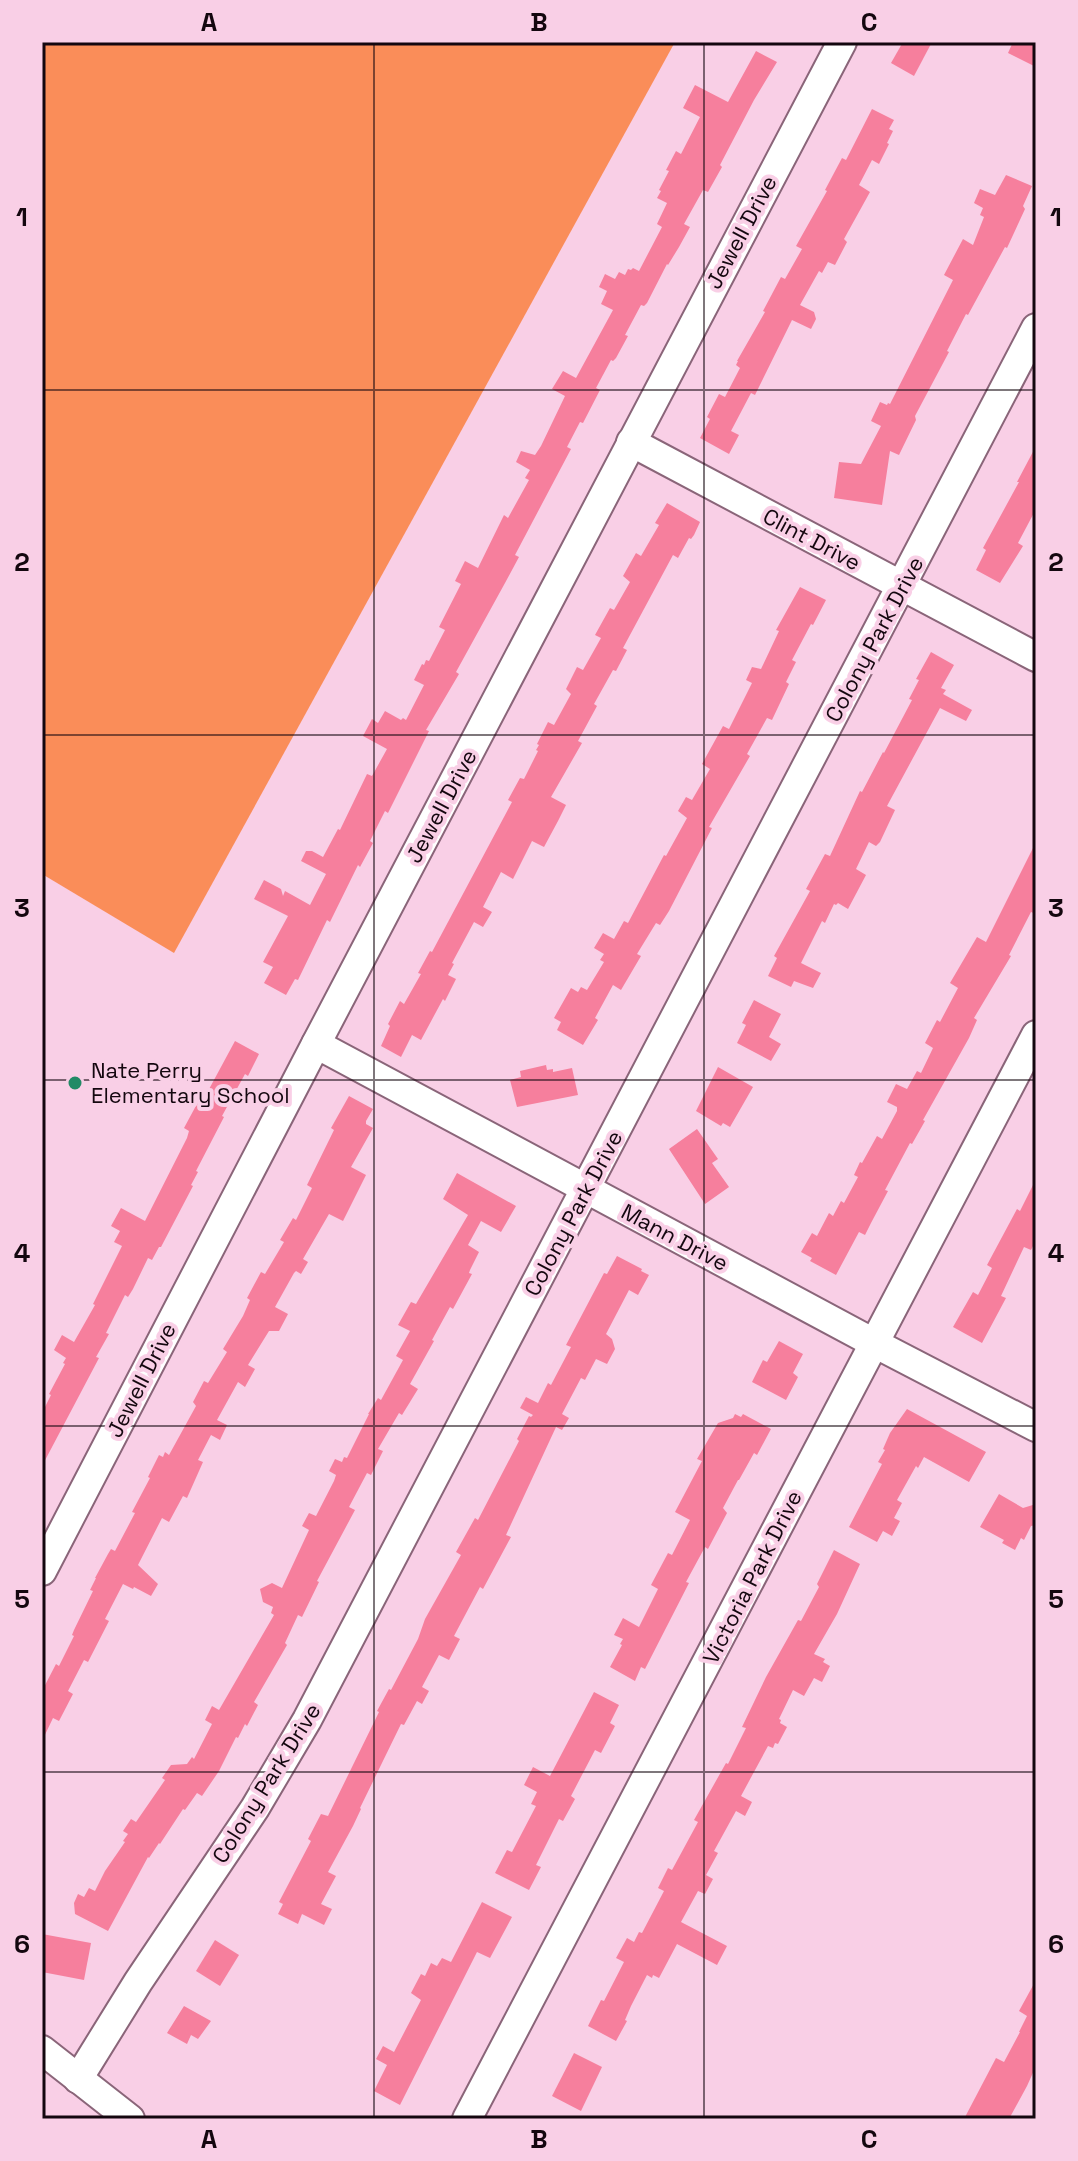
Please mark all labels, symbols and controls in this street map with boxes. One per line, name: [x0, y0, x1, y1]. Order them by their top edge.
text: A: [201, 5, 218, 39]
text: B: [530, 5, 548, 39]
text: C: [861, 5, 877, 39]
street label: Jewell Drive: [699, 170, 783, 294]
text: 1: [16, 200, 28, 234]
text: 1: [1050, 200, 1062, 234]
street label: Clint Drive: [758, 502, 866, 576]
text: 2: [14, 545, 30, 579]
text: 2: [1048, 545, 1064, 579]
street label: Colony Park Drive: [819, 552, 929, 726]
street label: Jewell Drive: [399, 744, 483, 868]
text: 3: [14, 891, 30, 925]
text: 3: [1048, 891, 1064, 925]
place label: Nate Perry Elementary School: [91, 1056, 290, 1109]
marker: Nate Perry Elementary School: [66, 1074, 84, 1092]
street label: Colony Park Drive: [518, 1126, 628, 1300]
street label: Mann Drive: [617, 1197, 733, 1277]
text: 4: [14, 1236, 30, 1270]
text: 4: [1048, 1236, 1064, 1270]
street label: Jewell Drive: [100, 1318, 182, 1442]
street label: Victoria Park Drive: [696, 1485, 808, 1669]
text: 5: [14, 1582, 30, 1616]
text: 5: [1048, 1582, 1064, 1616]
street label: Colony Park Drive: [206, 1698, 326, 1868]
text: 6: [14, 1927, 30, 1961]
text: 6: [1048, 1927, 1064, 1961]
text: A: [201, 2122, 218, 2156]
text: B: [530, 2122, 548, 2156]
text: C: [861, 2122, 877, 2156]

